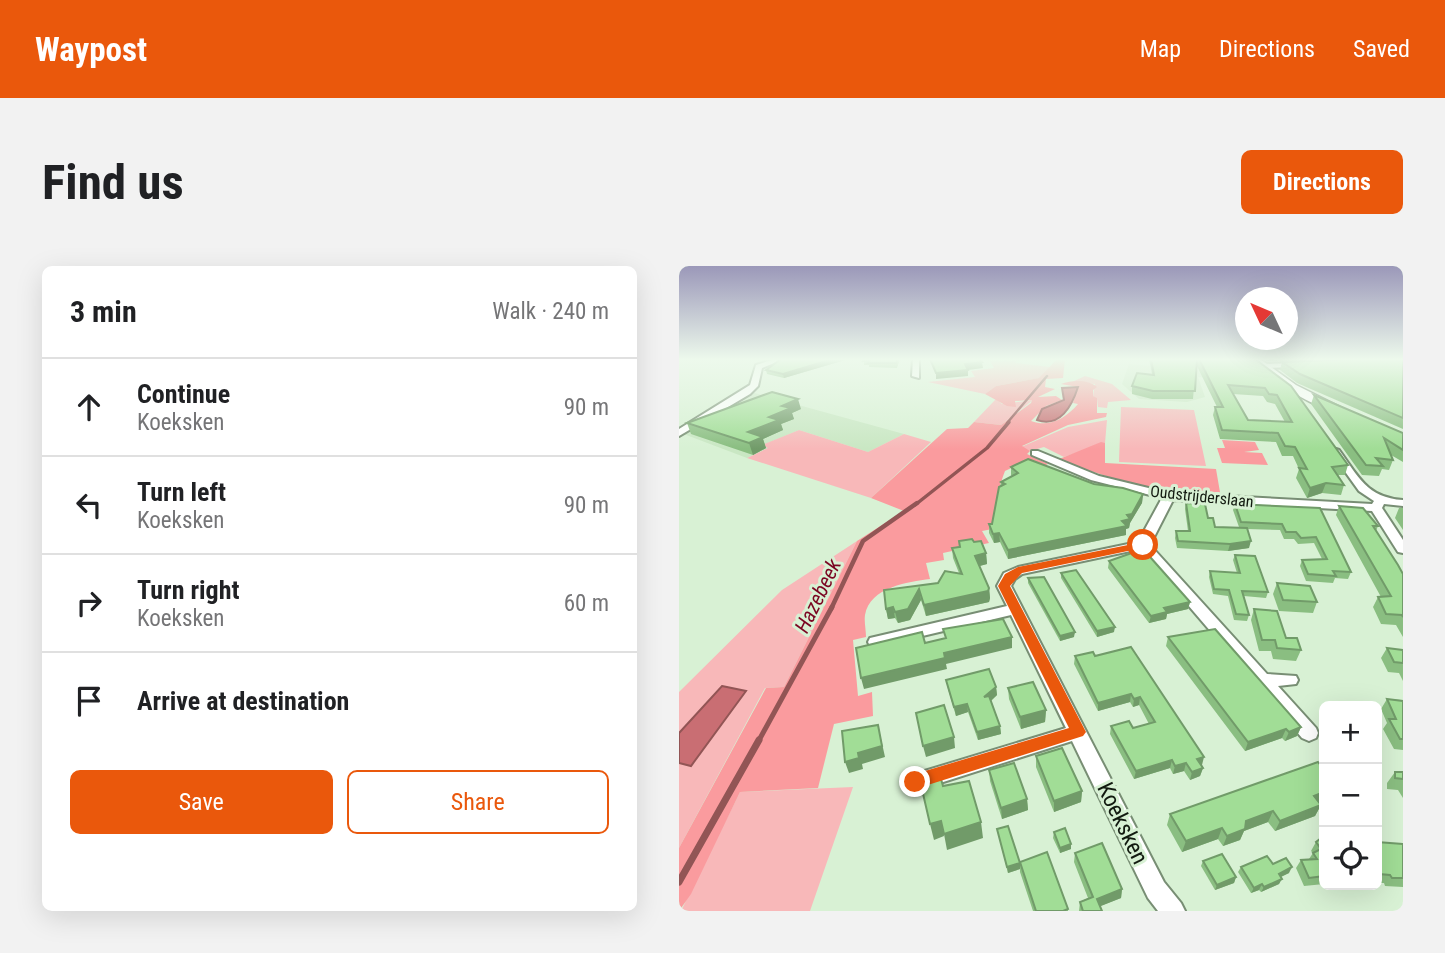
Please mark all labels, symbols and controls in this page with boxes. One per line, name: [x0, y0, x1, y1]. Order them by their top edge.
text: Waypost: [35, 30, 147, 69]
text: Map: [1140, 35, 1181, 63]
text: Directions: [1219, 35, 1315, 63]
text: Saved: [1353, 35, 1410, 63]
button: Directions: [1241, 150, 1403, 214]
text: Find us: [42, 154, 184, 211]
north arrow: [1235, 287, 1298, 350]
text: 3 min: [70, 294, 137, 329]
text: Walk · 240 m: [492, 298, 609, 325]
text: Continue: [137, 379, 230, 409]
icon: ahead: [70, 388, 108, 426]
text: 90 m: [564, 394, 609, 421]
text: Koeksken: [137, 409, 225, 436]
text: Turn left: [137, 477, 226, 507]
street label: Oudstrijderslaan: [1149, 482, 1255, 511]
icon: left: [70, 486, 108, 524]
text: 90 m: [564, 492, 609, 519]
text: Koeksken: [137, 507, 225, 534]
route start: [1127, 529, 1158, 560]
water label: Hazebeek: [790, 554, 846, 637]
text: Turn right: [137, 575, 239, 605]
icon: right: [70, 584, 108, 622]
text: 60 m: [564, 590, 609, 617]
text: Koeksken: [137, 605, 225, 632]
icon: arrive: [70, 682, 108, 720]
text: Arrive at destination: [137, 686, 349, 716]
map controls: [1319, 701, 1382, 890]
button: +: [1319, 701, 1382, 764]
button: −: [1319, 764, 1382, 827]
route end: [899, 766, 930, 797]
button: Save: [70, 770, 333, 834]
button: Share: [347, 770, 609, 834]
street label: Koeksken: [1091, 778, 1154, 868]
button: locate: [1319, 827, 1382, 890]

